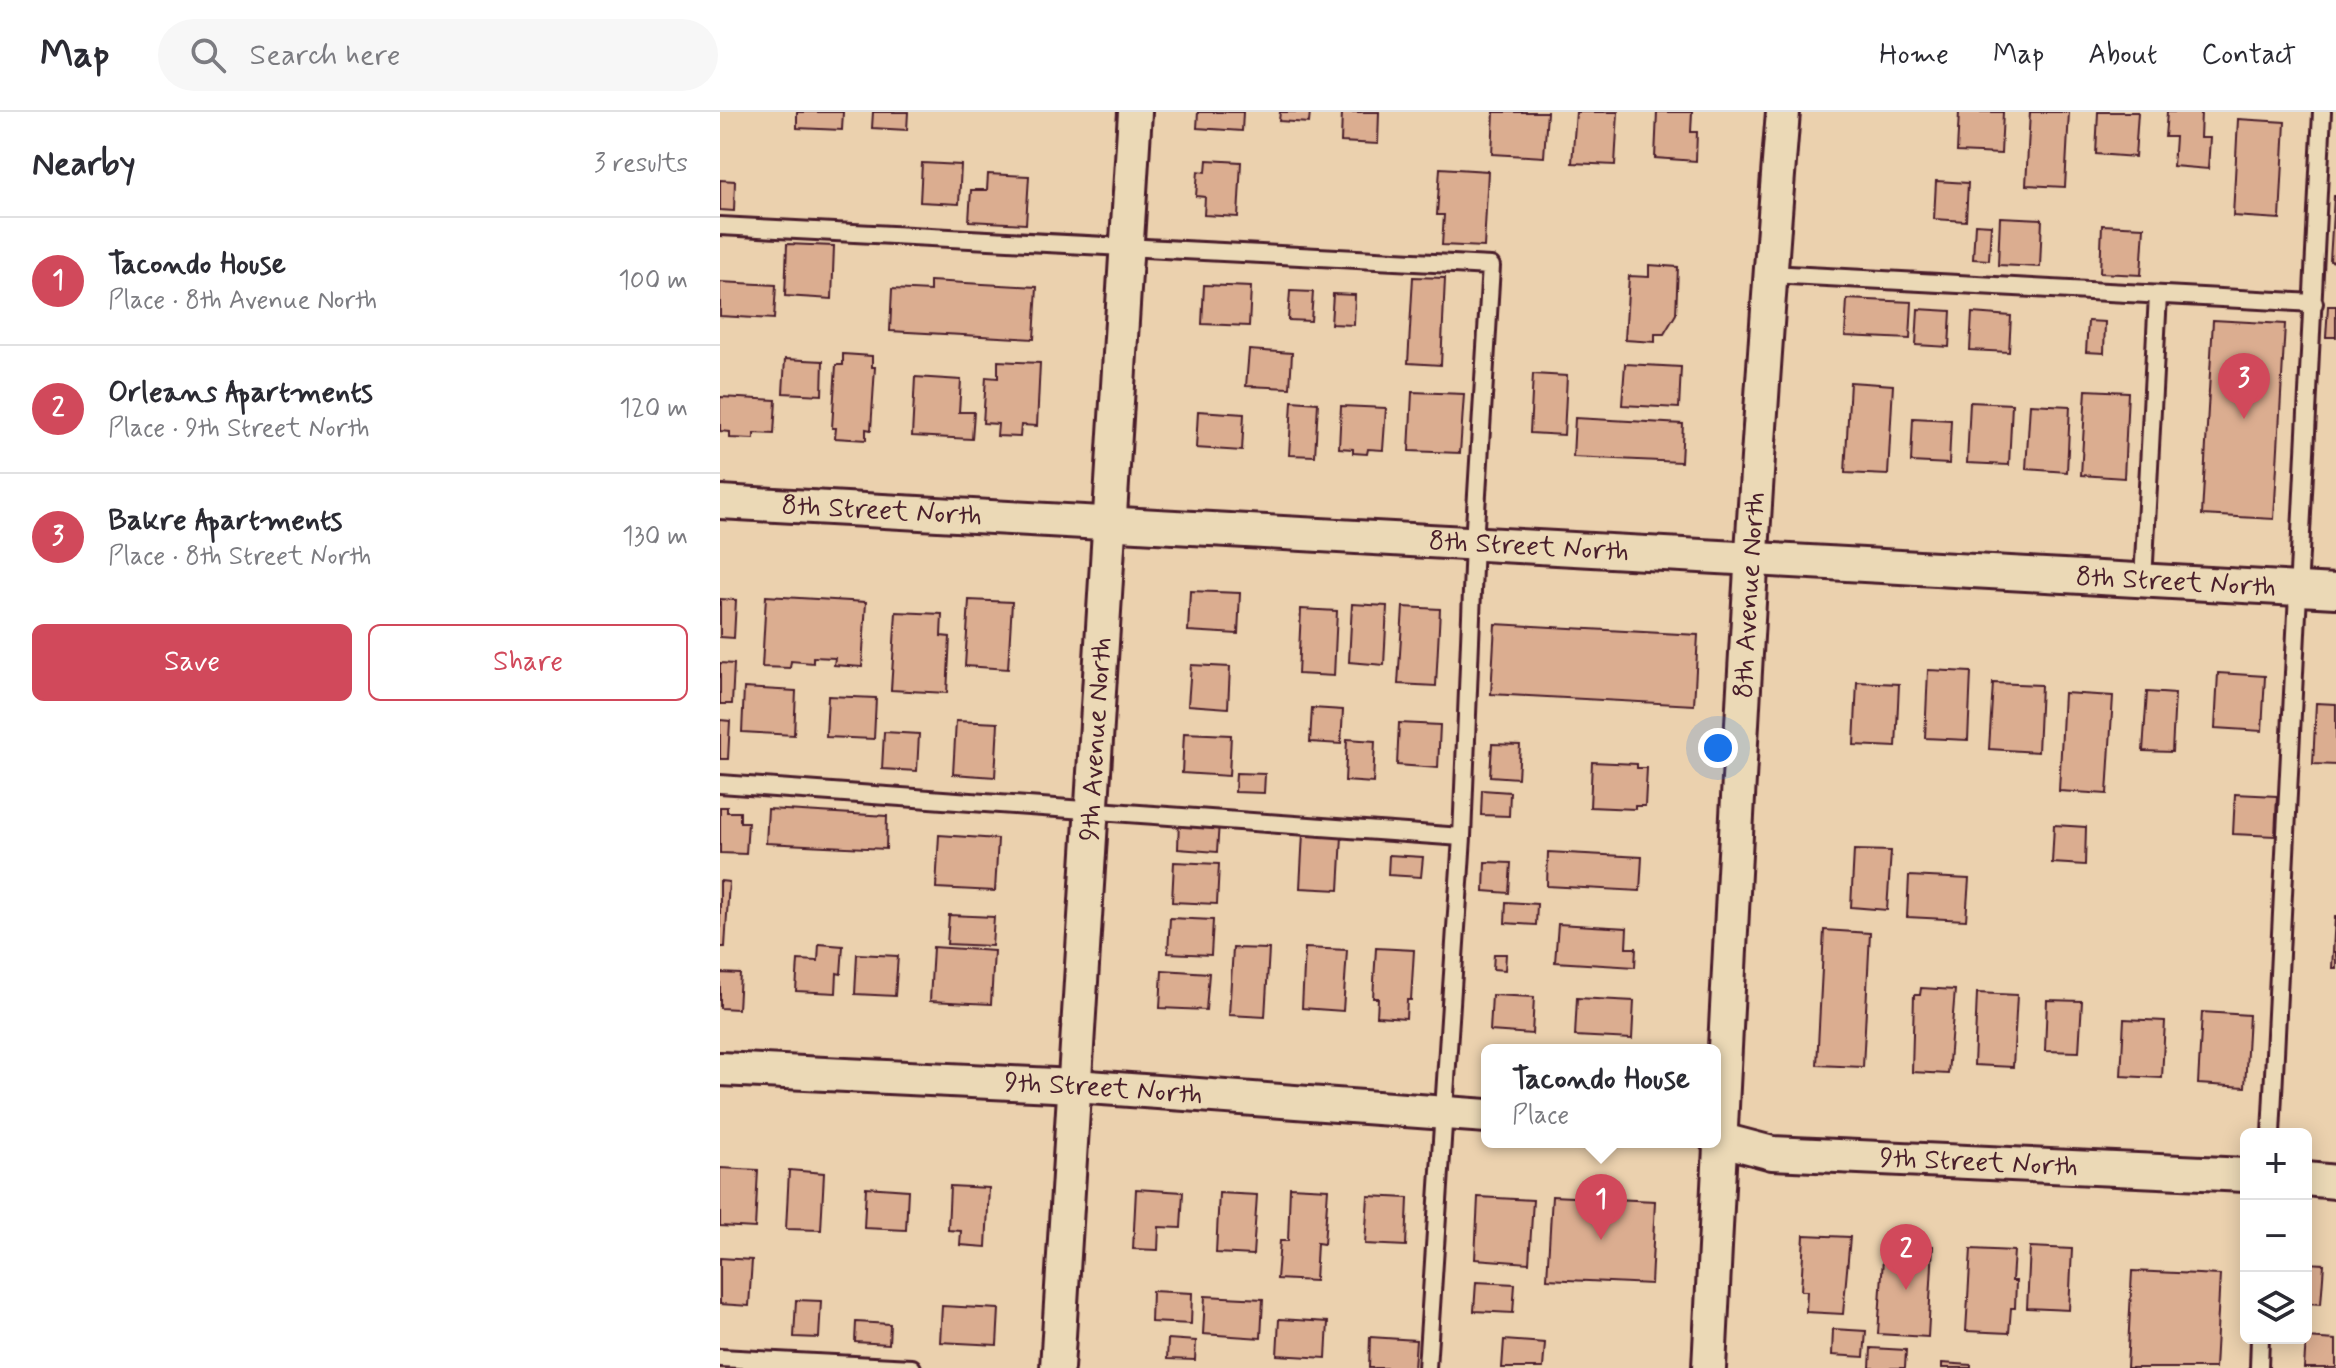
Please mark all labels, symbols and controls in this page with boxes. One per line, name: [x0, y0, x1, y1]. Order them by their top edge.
search box: [158, 19, 718, 91]
text: Map: [40, 31, 110, 80]
icon: search: [186, 33, 230, 77]
text: Search here: [250, 36, 401, 75]
text: Home: [1879, 37, 1949, 74]
text: Map: [1993, 37, 2044, 74]
text: About: [2088, 37, 2157, 74]
text: Contact: [2201, 37, 2296, 74]
text: Nearby: [32, 142, 136, 187]
text: 3 results: [594, 147, 688, 181]
text: Tacondo House: [108, 245, 286, 284]
text: 1: [52, 264, 64, 298]
text: 100 m: [618, 264, 688, 298]
text: Place · 8th Avenue North: [108, 284, 377, 318]
pin: 3: [2218, 353, 2270, 419]
text: Orleans Apartments: [108, 373, 373, 412]
text: 2: [52, 392, 64, 426]
text: 120 m: [619, 392, 688, 426]
text: Place · 9th Street North: [108, 412, 370, 446]
street label: 8th Street North: [781, 487, 983, 535]
street label: 8th Avenue North: [1725, 491, 1774, 699]
text: Bakre Apartments: [108, 501, 342, 540]
text: 3: [52, 520, 64, 554]
text: 130 m: [622, 520, 688, 554]
street label: 8th Street North: [1428, 523, 1630, 571]
text: Place · 8th Street North: [108, 540, 372, 574]
street label: 8th Street North: [2075, 558, 2277, 606]
button: Save: [32, 624, 352, 701]
button: Share: [368, 624, 688, 701]
street label: 9th Avenue North: [1071, 636, 1121, 842]
your location: [1698, 728, 1738, 768]
popup: [1481, 1044, 1721, 1148]
text: Tacondo House: [1512, 1060, 1690, 1099]
street label: 9th Street North: [1003, 1064, 1204, 1114]
text: Place: [1512, 1099, 1569, 1133]
map controls: [2240, 1128, 2312, 1344]
button: +: [2240, 1128, 2312, 1200]
street label: 9th Street North: [1879, 1140, 2079, 1186]
pin: 1: [1575, 1174, 1627, 1240]
button: −: [2240, 1200, 2312, 1272]
pin: 2: [1880, 1224, 1932, 1290]
button: layers: [2240, 1272, 2312, 1344]

